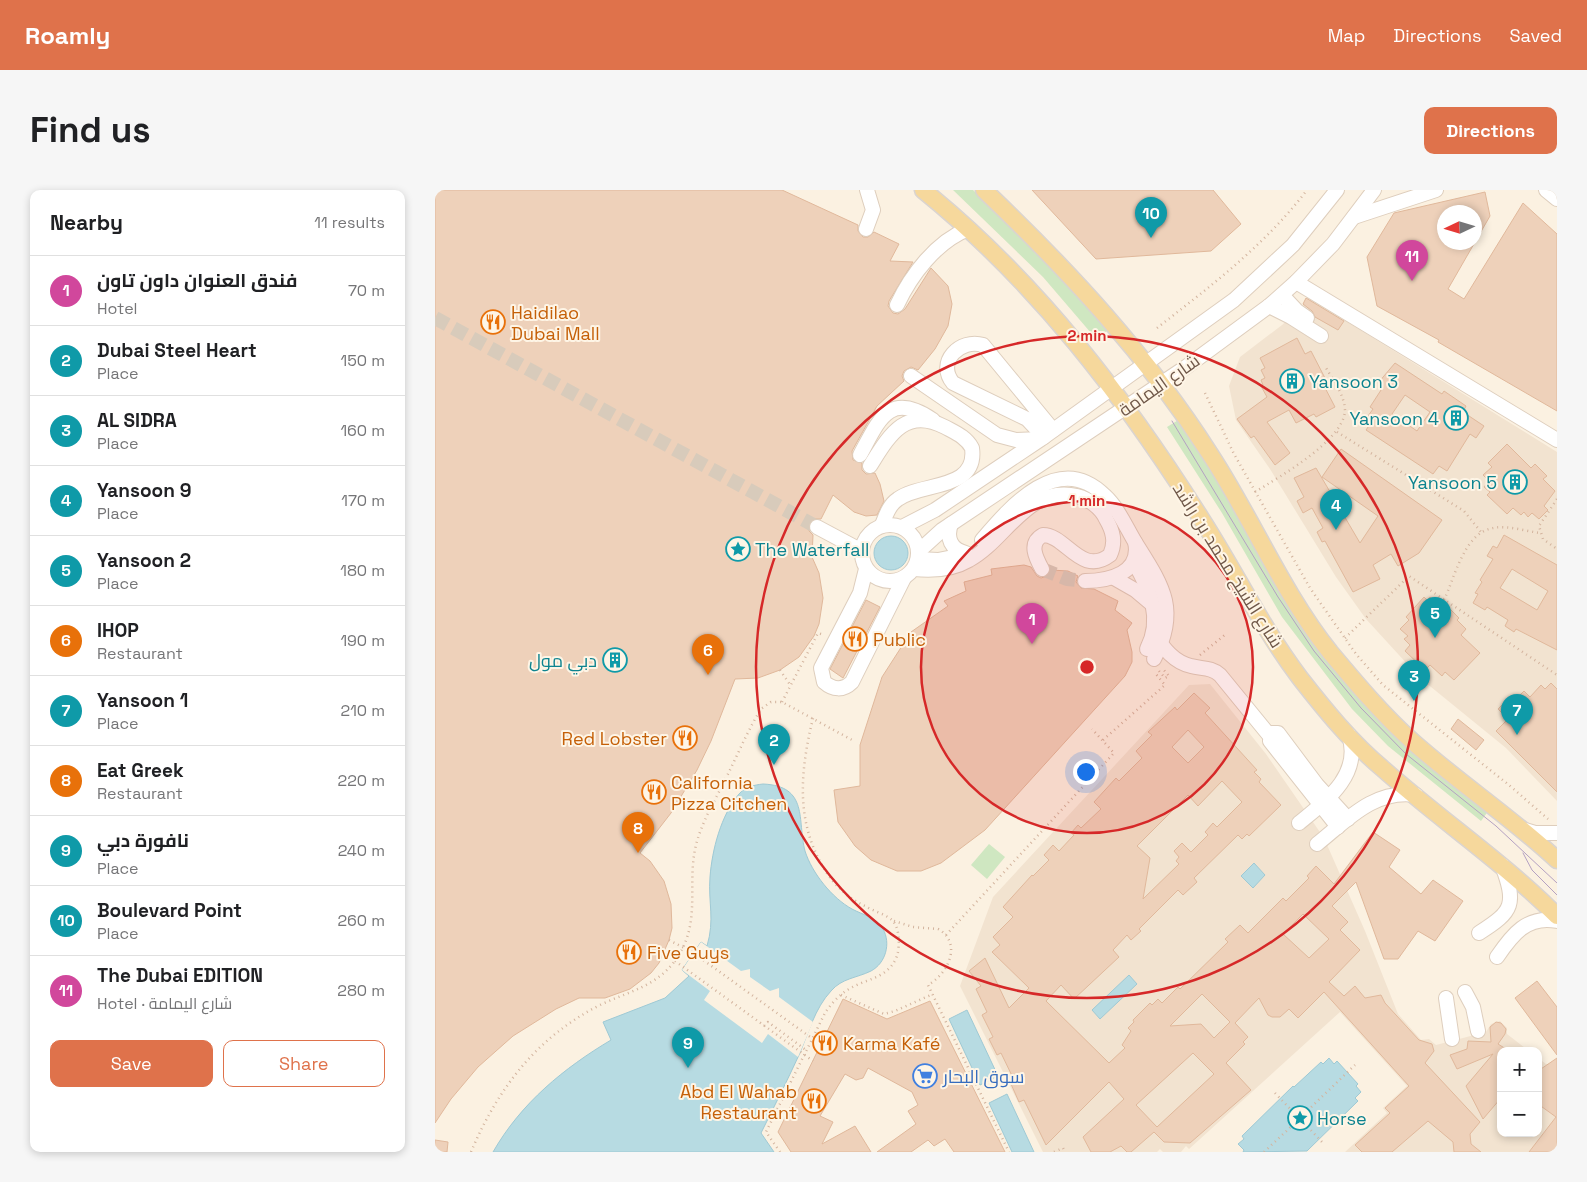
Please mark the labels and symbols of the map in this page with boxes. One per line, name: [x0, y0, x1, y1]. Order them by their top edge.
pin: 10: [1135, 197, 1167, 238]
north arrow: [1437, 205, 1482, 250]
pin: 11: [1396, 240, 1428, 281]
place label: Haidilao Dubai Mall: [511, 301, 600, 345]
restaurant icon: Haidilao Dubai Mall: [480, 309, 506, 335]
text: 2 min: [1068, 326, 1106, 345]
street label: شارع اليمامة: [1114, 349, 1205, 422]
building icon: Yansoon 3: [1279, 368, 1305, 394]
place label: Yansoon 3: [1309, 370, 1398, 393]
building icon: Yansoon 4: [1443, 405, 1469, 431]
place label: Yansoon 4: [1349, 407, 1439, 430]
building icon: Yansoon 5: [1502, 469, 1528, 495]
place label: Yansoon 5: [1408, 471, 1497, 494]
street label: شارع الشيخ محمد بن راشد: [1167, 478, 1288, 653]
pin: 4: [1320, 489, 1352, 530]
text: 1 min: [1069, 491, 1105, 510]
place icon: The Waterfall: [725, 536, 751, 562]
place label: The Waterfall: [755, 538, 869, 561]
pin: 5: [1419, 597, 1451, 638]
pin: 1: [1016, 603, 1048, 644]
restaurant icon: Public: [842, 626, 868, 652]
place label: Public: [873, 628, 926, 651]
pin: 6: [692, 634, 724, 675]
building icon: دبي مول: [602, 647, 628, 673]
place label: دبي مول: [529, 649, 597, 675]
centre of rings: [1078, 658, 1096, 676]
pin: 3: [1398, 660, 1430, 701]
pin: 7: [1501, 694, 1533, 735]
pin: 2: [758, 724, 790, 765]
restaurant icon: Red Lobster: [672, 725, 698, 751]
place label: Red Lobster: [562, 727, 667, 750]
your location: [1073, 759, 1099, 785]
place label: California Pizza Citchen: [671, 771, 787, 815]
restaurant icon: California Pizza Citchen: [641, 779, 667, 805]
pin: 8: [622, 812, 654, 853]
restaurant icon: Five Guys: [616, 939, 642, 965]
place label: Five Guys: [647, 941, 729, 964]
pin: 9: [672, 1027, 704, 1068]
restaurant icon: Karma Kafé: [812, 1030, 838, 1056]
place label: Karma Kafé: [843, 1032, 941, 1055]
supermarket icon: سوق البحار: [912, 1063, 938, 1089]
place label: سوق البحار: [942, 1065, 1024, 1089]
place label: Abd El Wahab Restaurant: [680, 1080, 797, 1124]
restaurant icon: Abd El Wahab Restaurant: [801, 1088, 827, 1114]
place icon: Horse: [1287, 1105, 1313, 1131]
place label: Horse: [1317, 1107, 1367, 1130]

